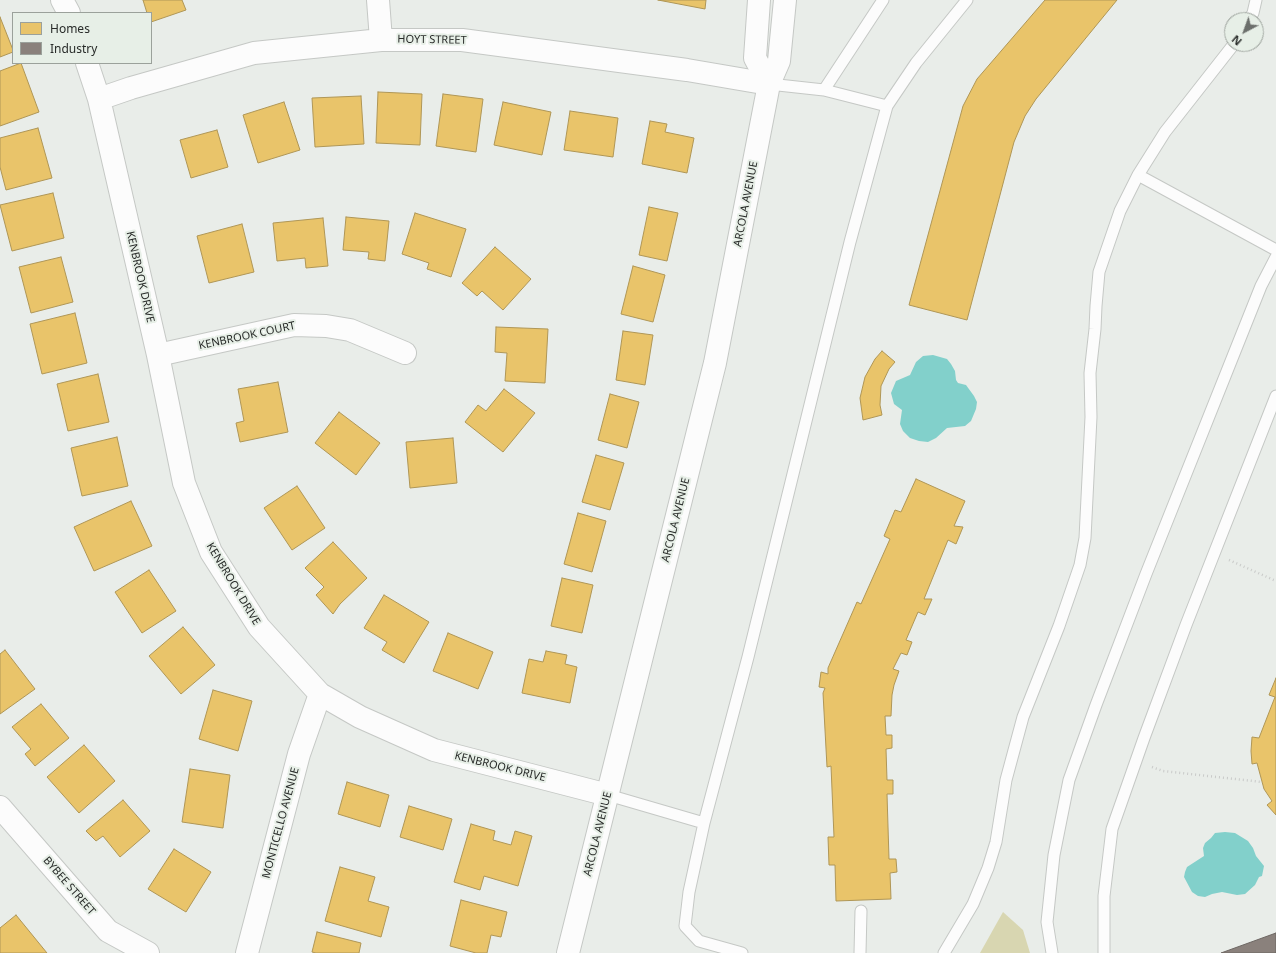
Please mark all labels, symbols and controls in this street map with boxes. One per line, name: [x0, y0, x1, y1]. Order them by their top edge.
legend: [12, 12, 152, 64]
north arrow: [1224, 12, 1264, 52]
text: Homes: [50, 20, 90, 37]
text: N: [1228, 32, 1245, 49]
street label: HOYT STREET: [397, 33, 467, 47]
text: Industry: [50, 40, 97, 57]
street label: ARCOLA AVENUE: [731, 160, 761, 248]
street label: KENBROOK DRIVE: [123, 230, 157, 324]
street label: KENBROOK COURT: [197, 319, 297, 353]
street label: ARCOLA AVENUE: [659, 476, 693, 564]
street label: KENBROOK DRIVE: [203, 541, 263, 627]
street label: KENBROOK DRIVE: [453, 749, 547, 785]
street label: MONTICELLO AVENUE: [260, 766, 302, 880]
street label: ARCOLA AVENUE: [581, 790, 615, 878]
street label: BYBEE STREET: [40, 854, 98, 918]

